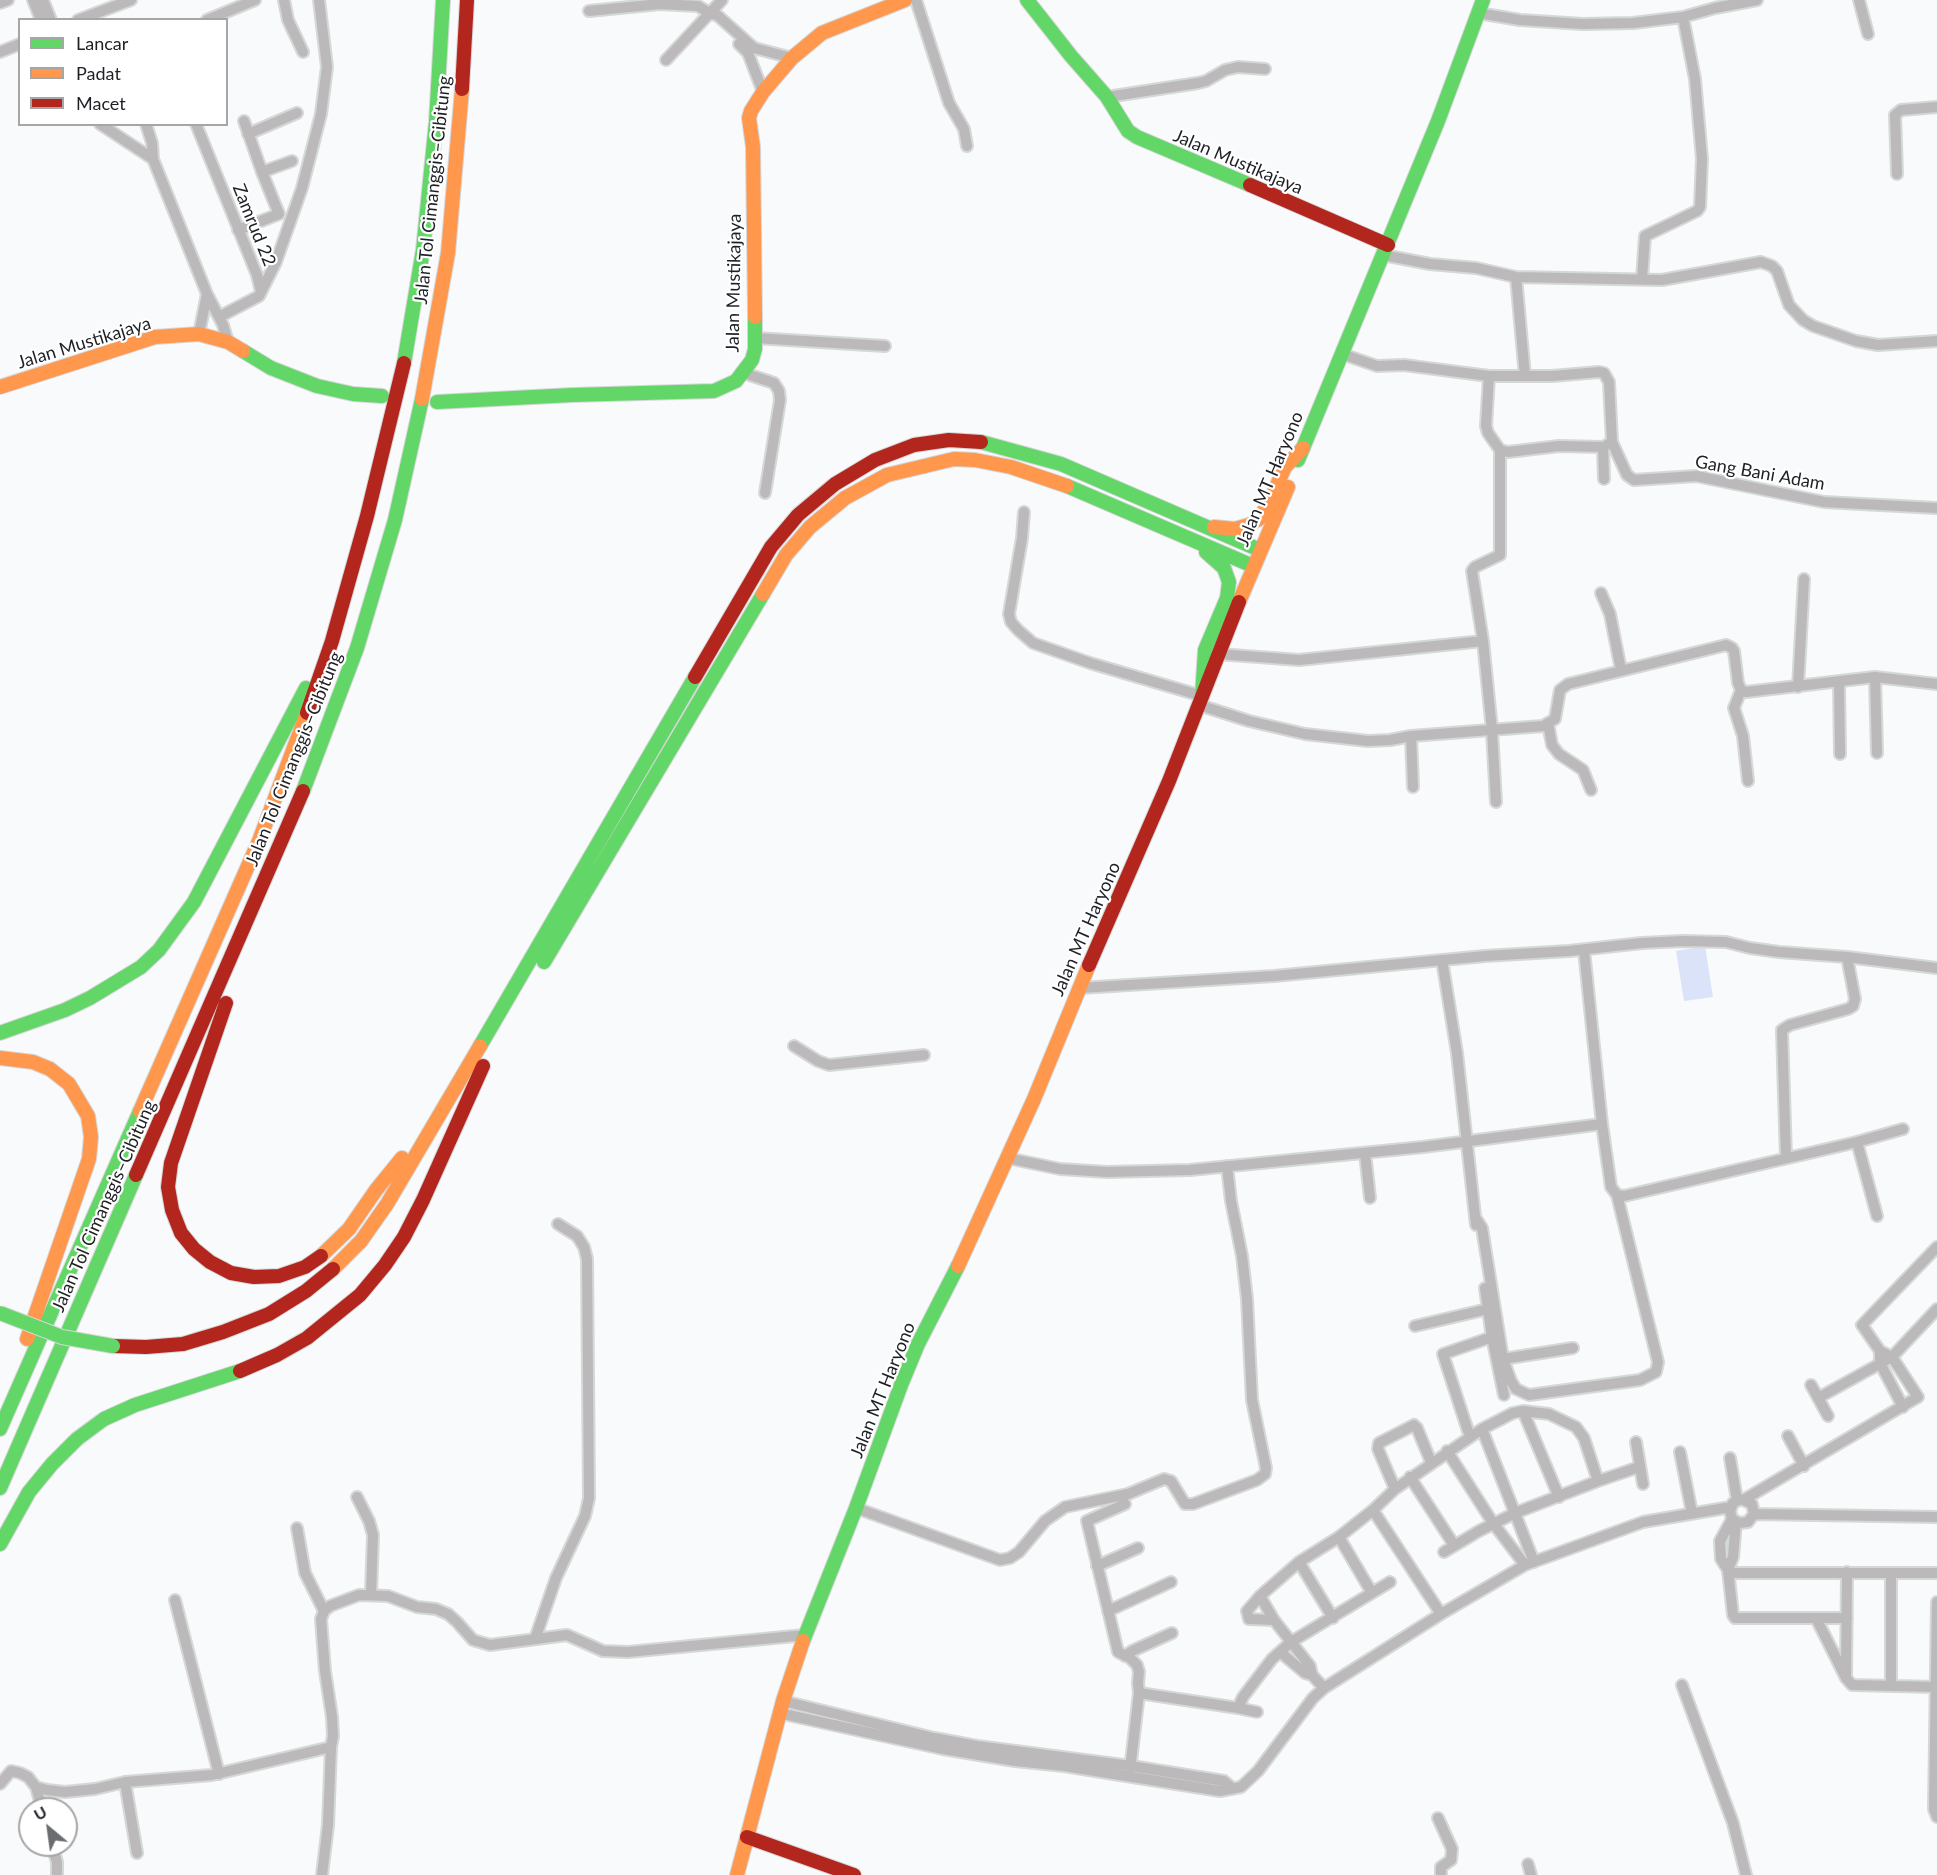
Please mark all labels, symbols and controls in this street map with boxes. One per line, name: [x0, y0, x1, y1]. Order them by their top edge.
legend: [18, 18, 228, 126]
text: Lancar: [76, 32, 128, 54]
text: Padat: [76, 62, 121, 84]
street label: Jalan Tol Cimanggis–Cibitung: [410, 75, 456, 305]
text: Macet: [76, 92, 126, 114]
street label: Jalan Mustikajaya: [1170, 125, 1306, 199]
street label: Zamrud 22: [228, 181, 280, 269]
street label: Jalan Mustikajaya: [722, 213, 746, 353]
street label: Jalan Mustikajaya: [15, 312, 153, 374]
street label: Jalan MT Haryono: [1232, 408, 1308, 550]
street label: Gang Bani Adam: [1693, 451, 1827, 495]
street label: Jalan Tol Cimanggis–Cibitung: [241, 649, 347, 869]
street label: Jalan MT Haryono: [1047, 859, 1125, 999]
street label: Jalan Tol Cimanggis–Cibitung: [47, 1097, 161, 1315]
street label: Jalan MT Haryono: [846, 1319, 920, 1461]
north arrow: [18, 1797, 78, 1857]
text: U: [30, 1801, 50, 1824]

